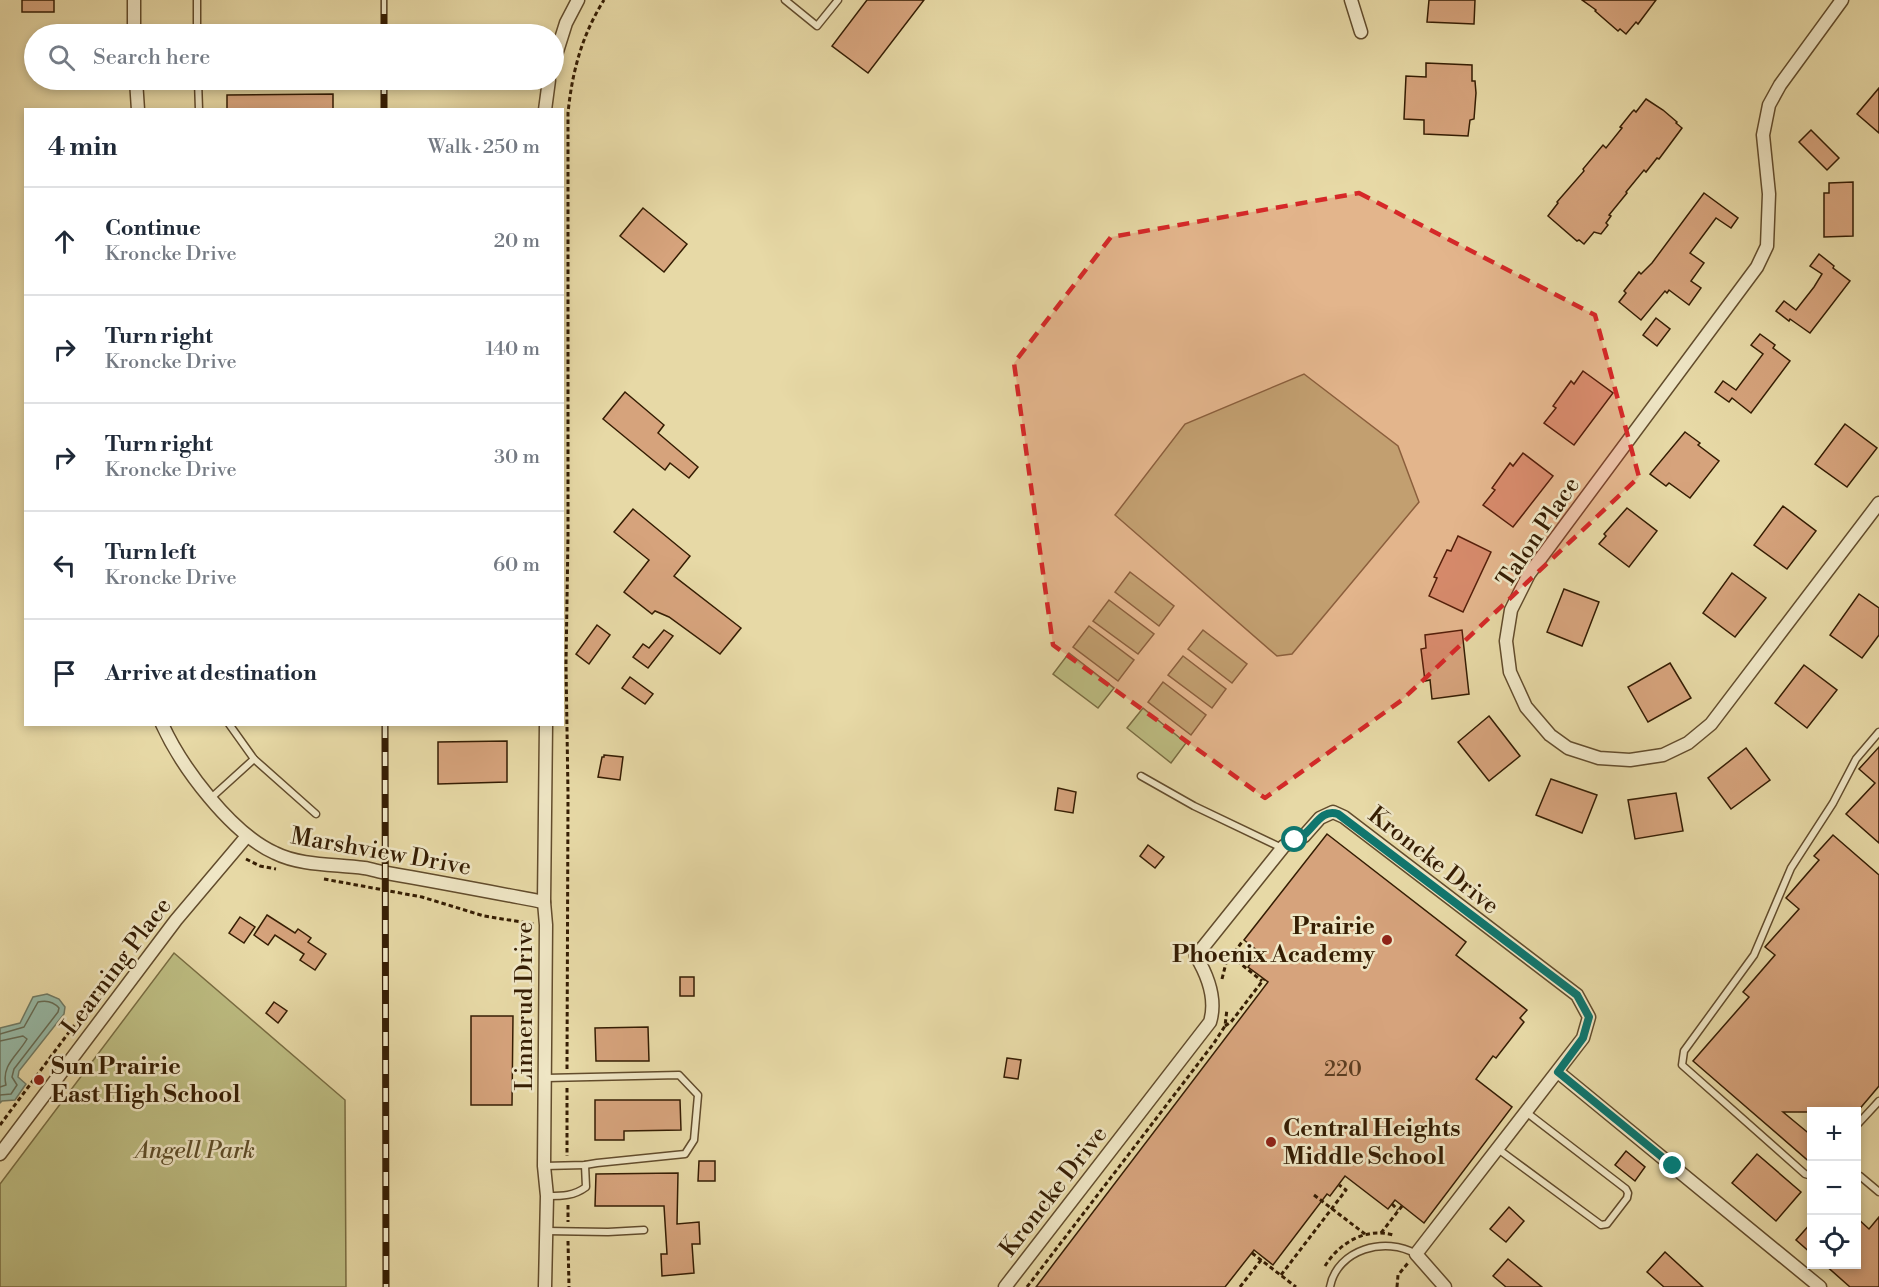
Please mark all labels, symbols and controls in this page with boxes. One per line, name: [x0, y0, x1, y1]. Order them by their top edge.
search box: [24, 24, 564, 90]
icon: search: [45, 41, 78, 74]
text: Search here: [93, 44, 210, 71]
text: 4 min: [48, 131, 118, 163]
text: Walk · 250 m: [428, 135, 540, 160]
text: Continue: [105, 215, 201, 242]
icon: ahead: [48, 225, 81, 258]
text: 20 m: [494, 229, 540, 254]
text: Kroncke Drive: [105, 242, 237, 267]
text: Turn right: [105, 323, 213, 350]
icon: right: [48, 333, 81, 366]
text: 140 m: [485, 337, 540, 362]
text: Kroncke Drive: [105, 350, 237, 375]
text: Turn right: [105, 431, 213, 458]
icon: right: [48, 441, 81, 474]
text: 30 m: [494, 445, 540, 470]
text: Kroncke Drive: [105, 458, 237, 483]
street label: Talon Place: [1491, 471, 1587, 594]
text: Turn left: [105, 539, 196, 566]
icon: left: [48, 549, 81, 582]
text: 60 m: [493, 553, 540, 578]
text: Kroncke Drive: [105, 566, 237, 591]
icon: arrive: [48, 657, 81, 690]
text: Arrive at destination: [105, 660, 317, 687]
street label: Kroncke Drive: [1362, 800, 1505, 921]
street label: Marshview Drive: [288, 821, 473, 883]
route start: [1281, 826, 1307, 852]
street label: Learning Place: [55, 892, 178, 1041]
place label: Prairie Phoenix Academy: [1172, 912, 1376, 970]
street label: Linnerud Drive: [510, 922, 540, 1090]
marker: Prairie Phoenix Academy: [1380, 933, 1394, 947]
place label: Sun Prairie East High School: [51, 1052, 240, 1110]
house number: 220: [1324, 1057, 1362, 1083]
marker: Sun Prairie East High School: [32, 1073, 46, 1087]
map controls: [1807, 1107, 1861, 1269]
button: +: [1807, 1107, 1861, 1161]
place label: Central Heights Middle School: [1283, 1114, 1460, 1172]
street label: Kroncke Drive: [993, 1120, 1114, 1263]
marker: Central Heights Middle School: [1264, 1135, 1278, 1149]
park label: Angell Park: [132, 1136, 255, 1166]
route end: [1659, 1152, 1685, 1178]
button: −: [1807, 1161, 1861, 1215]
button: locate: [1807, 1215, 1861, 1269]

